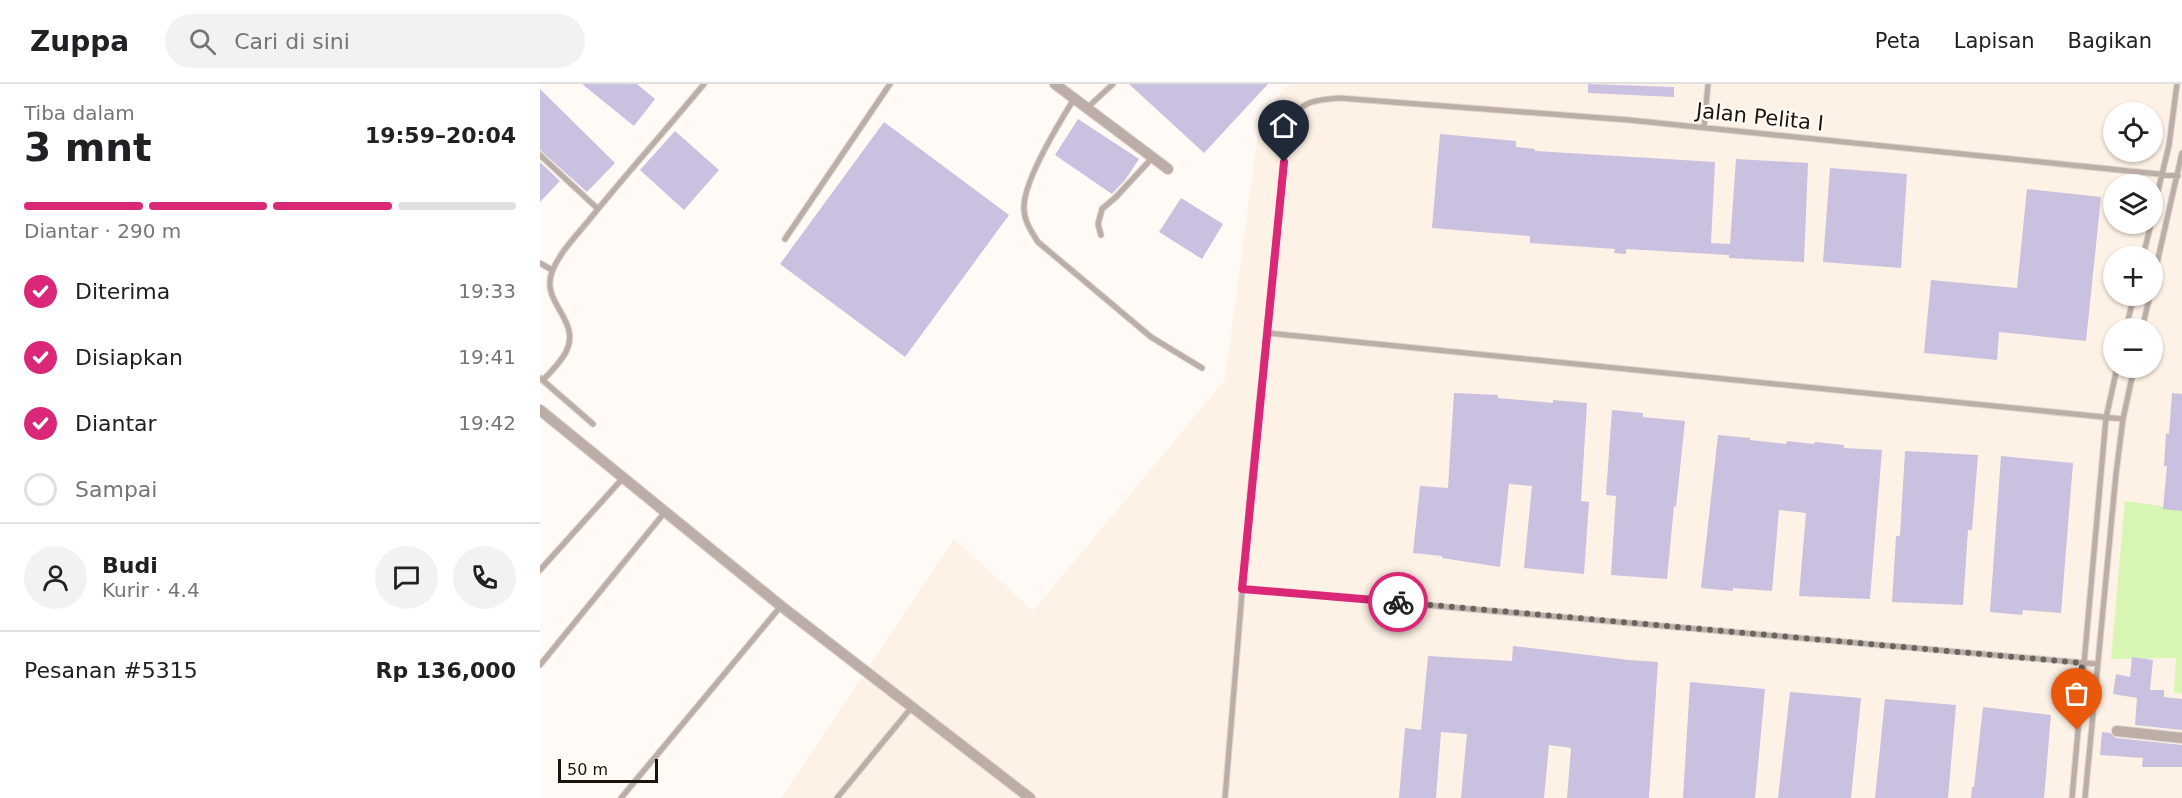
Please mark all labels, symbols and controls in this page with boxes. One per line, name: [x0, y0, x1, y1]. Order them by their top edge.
search box: [165, 14, 585, 68]
text: Zuppa: [30, 25, 129, 58]
icon: search: [186, 25, 219, 58]
text: Cari di sini: [234, 29, 350, 54]
text: Peta: [1875, 29, 1921, 53]
text: Lapisan: [1954, 29, 2035, 53]
text: Bagikan: [2068, 29, 2152, 53]
street label: Jalan Pelita I: [1693, 98, 1825, 136]
pin: [1258, 100, 1309, 162]
text: Tiba dalam: [24, 101, 135, 125]
map controls: [2103, 102, 2163, 378]
button: locate: [2103, 102, 2163, 162]
icon: home: [1267, 109, 1300, 142]
text: 19:59–20:04: [365, 123, 516, 148]
text: 3 mnt: [24, 125, 152, 170]
button: layers: [2103, 174, 2163, 234]
text: Diantar · 290 m: [24, 219, 181, 243]
button: +: [2103, 246, 2163, 306]
icon: check: [24, 275, 57, 308]
text: Diterima: [75, 279, 170, 304]
text: 19:33: [458, 279, 516, 303]
button: −: [2103, 318, 2163, 378]
icon: check: [24, 341, 57, 374]
text: Disiapkan: [75, 345, 183, 370]
text: 19:41: [458, 345, 516, 369]
icon: check: [24, 407, 57, 440]
text: Diantar: [75, 411, 157, 436]
text: 19:42: [458, 411, 516, 435]
text: Sampai: [75, 477, 157, 502]
button: person: [24, 546, 87, 609]
button: chat: [375, 546, 438, 609]
button: phone: [453, 546, 516, 609]
text: Budi: [102, 553, 158, 578]
courier: [1368, 572, 1428, 632]
text: Kurir · 4.4: [102, 578, 200, 602]
icon: bike: [1382, 586, 1415, 619]
text: Pesanan #5315: [24, 658, 198, 683]
text: Rp 136,000: [375, 658, 516, 683]
pin: [2051, 668, 2102, 730]
icon: bag: [2060, 677, 2093, 710]
scale bar: [558, 756, 658, 784]
text: 50 m: [567, 760, 608, 779]

